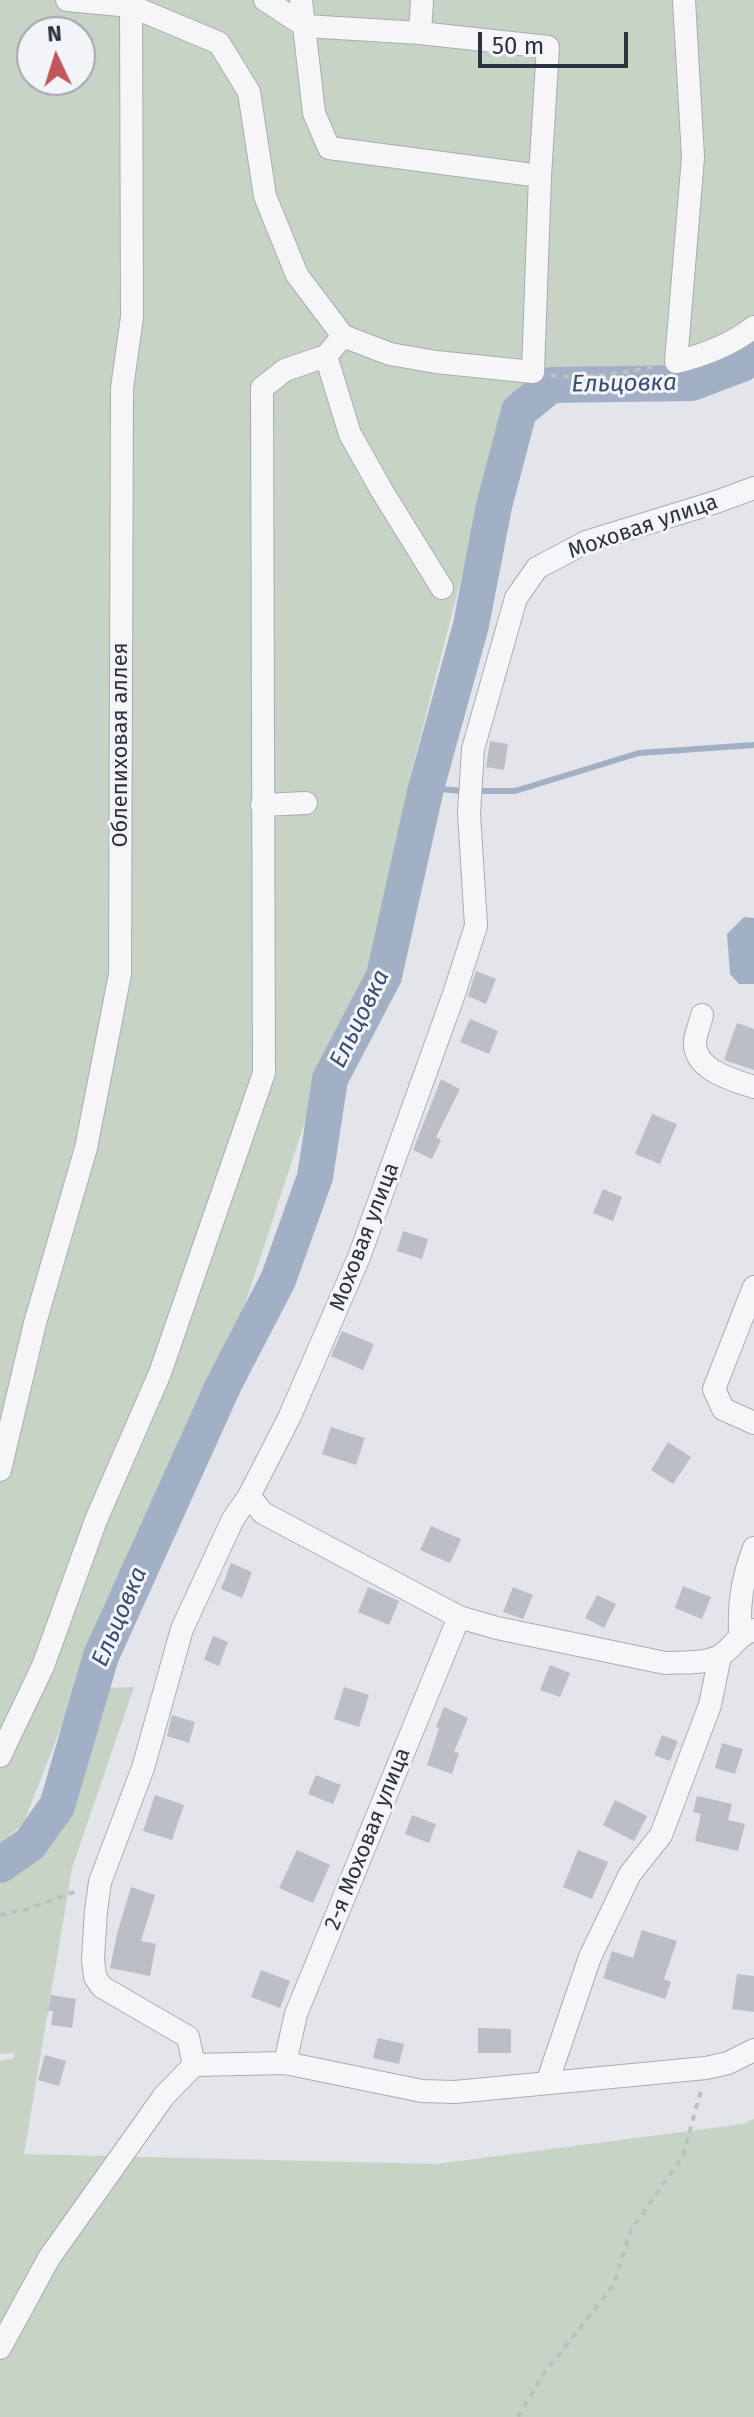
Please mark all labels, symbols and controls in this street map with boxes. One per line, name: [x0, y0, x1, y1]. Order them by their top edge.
north arrow: [16, 16, 96, 96]
scale bar: [482, 16, 632, 66]
text: N: [46, 20, 63, 48]
text: 50 m: [492, 32, 544, 60]
water label: Ельцовка: [571, 369, 677, 399]
street label: Моховая улица: [565, 489, 721, 565]
street label: Облепиховая аллея: [108, 642, 134, 848]
water label: Ельцовка: [324, 965, 396, 1073]
street label: Моховая улица: [325, 1159, 405, 1315]
water label: Ельцовка: [86, 1563, 154, 1671]
street label: 2-я Моховая улица: [319, 1744, 417, 1934]

